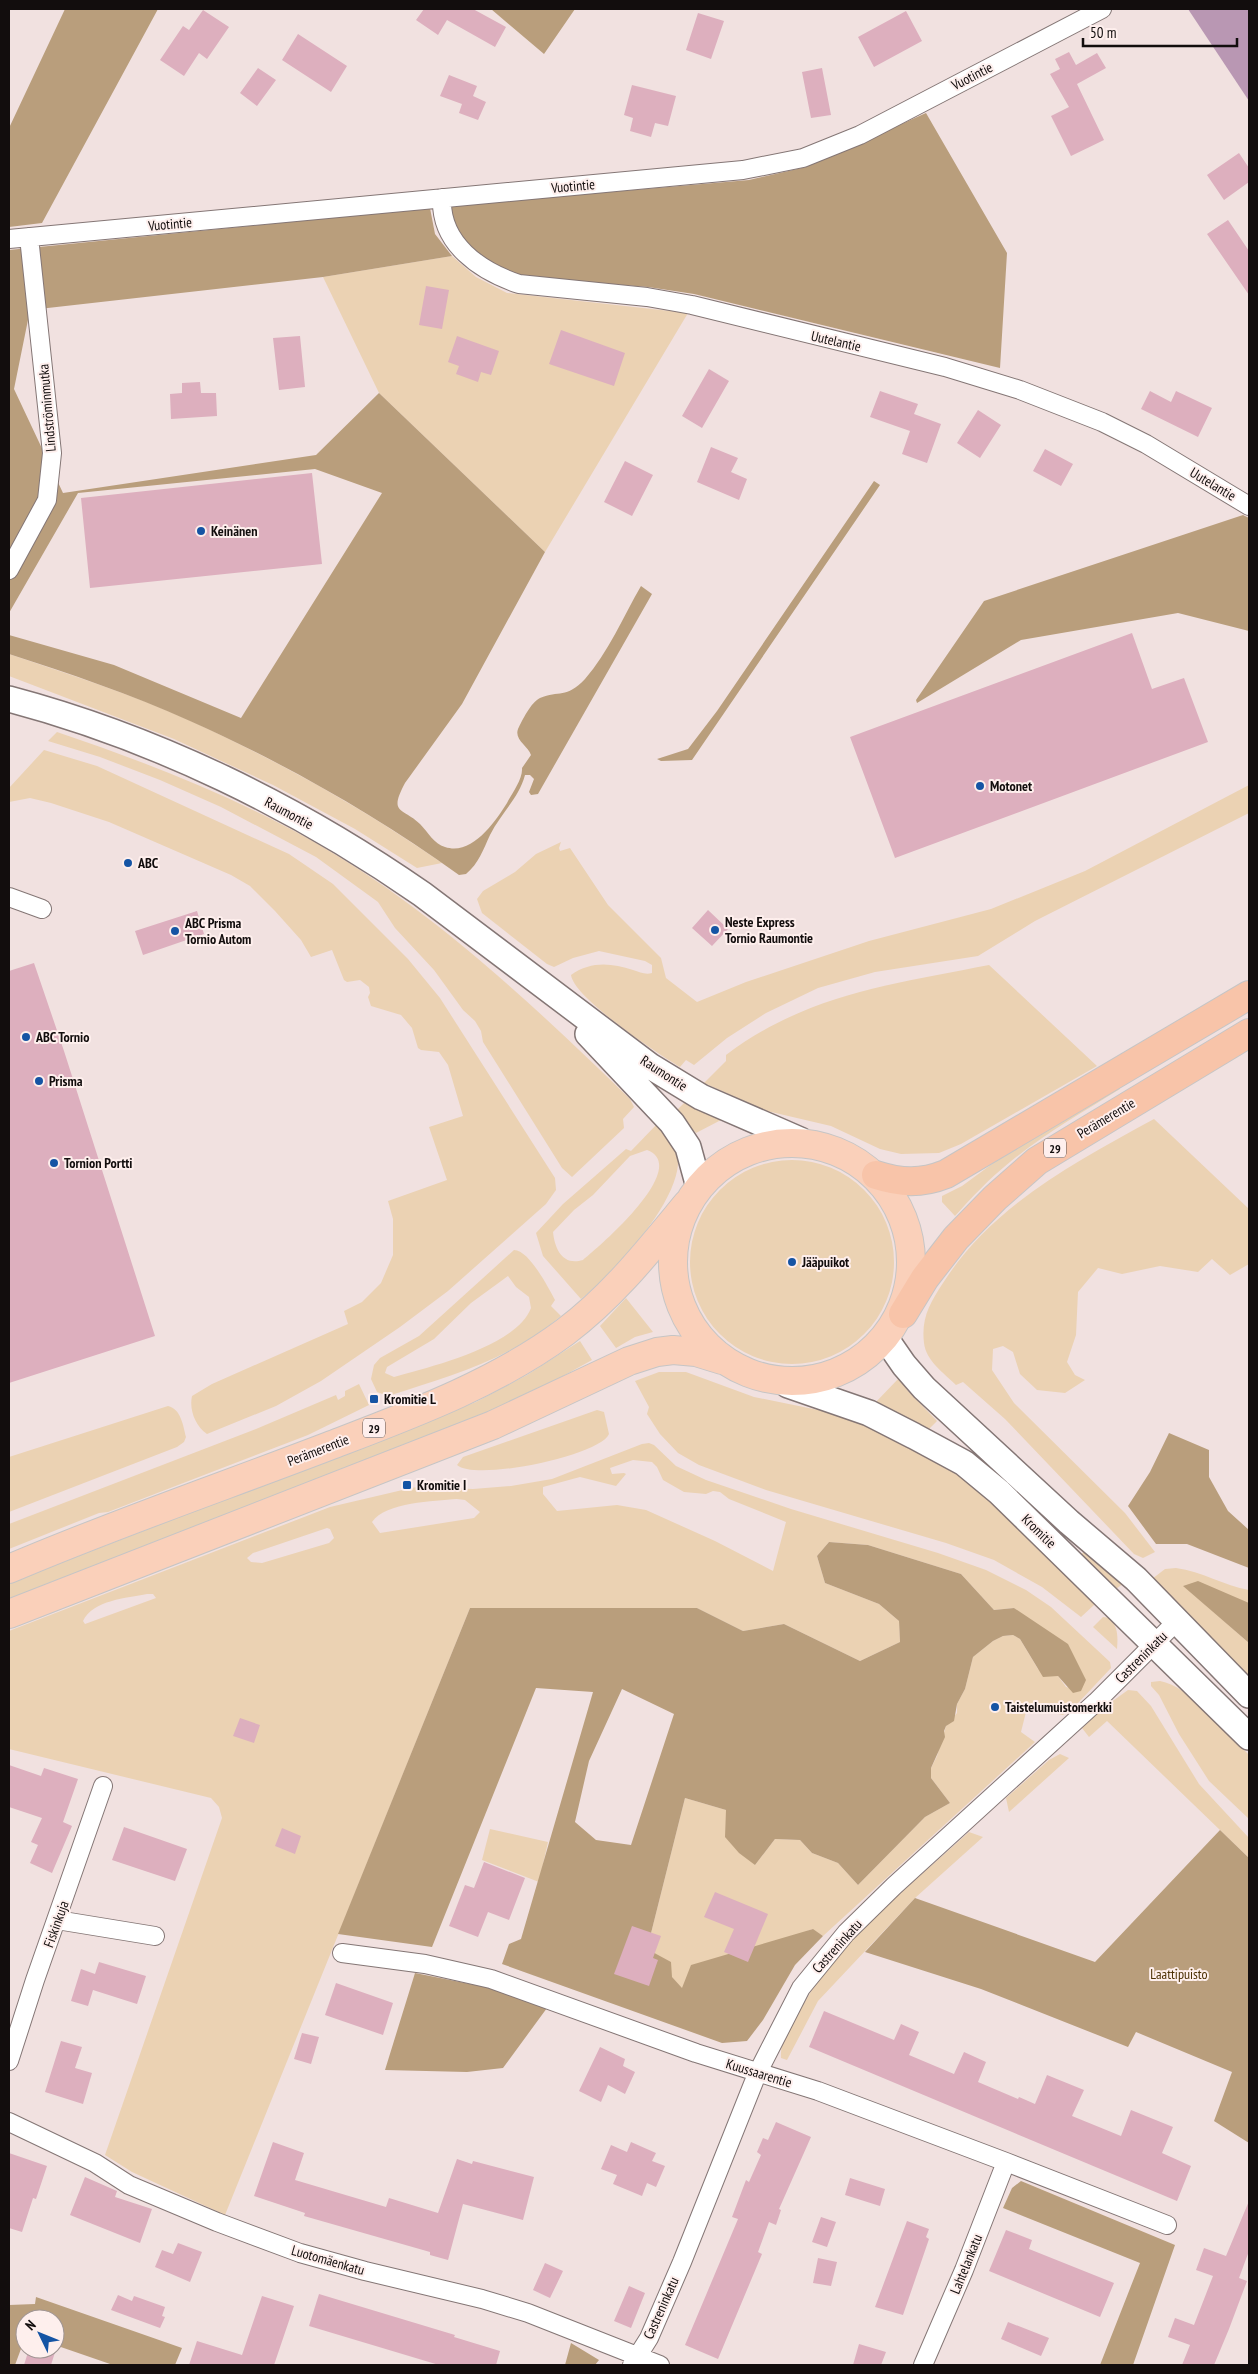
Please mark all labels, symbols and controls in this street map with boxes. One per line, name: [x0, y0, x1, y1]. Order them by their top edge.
scale bar: [1083, 15, 1237, 47]
text: 50 m: [1090, 23, 1116, 42]
street label: Vuotintie: [948, 58, 996, 94]
street label: Vuotintie: [549, 175, 596, 197]
street label: Vuotintie: [146, 213, 193, 235]
street label: Uutelantie: [809, 327, 863, 356]
street label: Lindströminmutka: [34, 363, 60, 453]
street label: Uutelantie: [1187, 463, 1239, 505]
place label: Keinänen: [211, 522, 257, 540]
marker: Keinänen: [195, 525, 207, 537]
place label: Motonet: [990, 777, 1032, 795]
marker: Motonet: [974, 780, 986, 792]
street label: Raumontie: [262, 793, 317, 833]
place label: ABC: [137, 854, 159, 872]
marker: ABC: [122, 857, 134, 869]
place label: Neste Express Tornio Raumontie: [725, 913, 813, 947]
place label: ABC Prisma Tornio Autom: [184, 914, 251, 948]
marker: Neste Express Tornio Raumontie: [709, 924, 721, 936]
marker: ABC Prisma Tornio Autom: [169, 925, 181, 937]
place label: ABC Tornio: [35, 1028, 89, 1046]
marker: ABC Tornio: [20, 1031, 32, 1043]
street label: Raumontie: [637, 1051, 691, 1095]
place label: Prisma: [49, 1072, 83, 1090]
marker: Prisma: [33, 1075, 45, 1087]
street label: Perämerentie: [1074, 1094, 1138, 1142]
road number: 29: [1044, 1138, 1066, 1158]
place label: Tornion Portti: [64, 1154, 132, 1172]
marker: Tornion Portti: [48, 1157, 60, 1169]
place label: Jääpuikot: [801, 1253, 849, 1271]
marker: Jääpuikot: [786, 1256, 798, 1268]
place label: Kromitie L: [384, 1390, 436, 1408]
marker: Kromitie L: [368, 1393, 380, 1405]
road number: 29: [363, 1419, 385, 1438]
street label: Perämerentie: [285, 1430, 352, 1470]
place label: Kromitie I: [417, 1476, 466, 1494]
marker: Kromitie I: [401, 1479, 413, 1491]
street label: Kromitie: [1018, 1510, 1060, 1552]
street label: Castreninkatu: [1111, 1627, 1171, 1687]
place label: Taistelumuistomerkki: [1005, 1698, 1112, 1716]
marker: Taistelumuistomerkki: [989, 1701, 1001, 1713]
street label: Fiskinkuja: [39, 1898, 73, 1950]
street label: Castreninkatu: [808, 1915, 866, 1977]
park label: Laattipuisto: [1150, 1965, 1208, 1983]
street label: Kuussaarentie: [724, 2054, 794, 2092]
street label: Lahtelankatu: [946, 2231, 986, 2297]
street label: Luotomäenkatu: [289, 2241, 367, 2279]
street label: Castreninkatu: [639, 2274, 683, 2342]
north arrow: [15, 2309, 65, 2359]
text: N: [21, 2316, 40, 2334]

